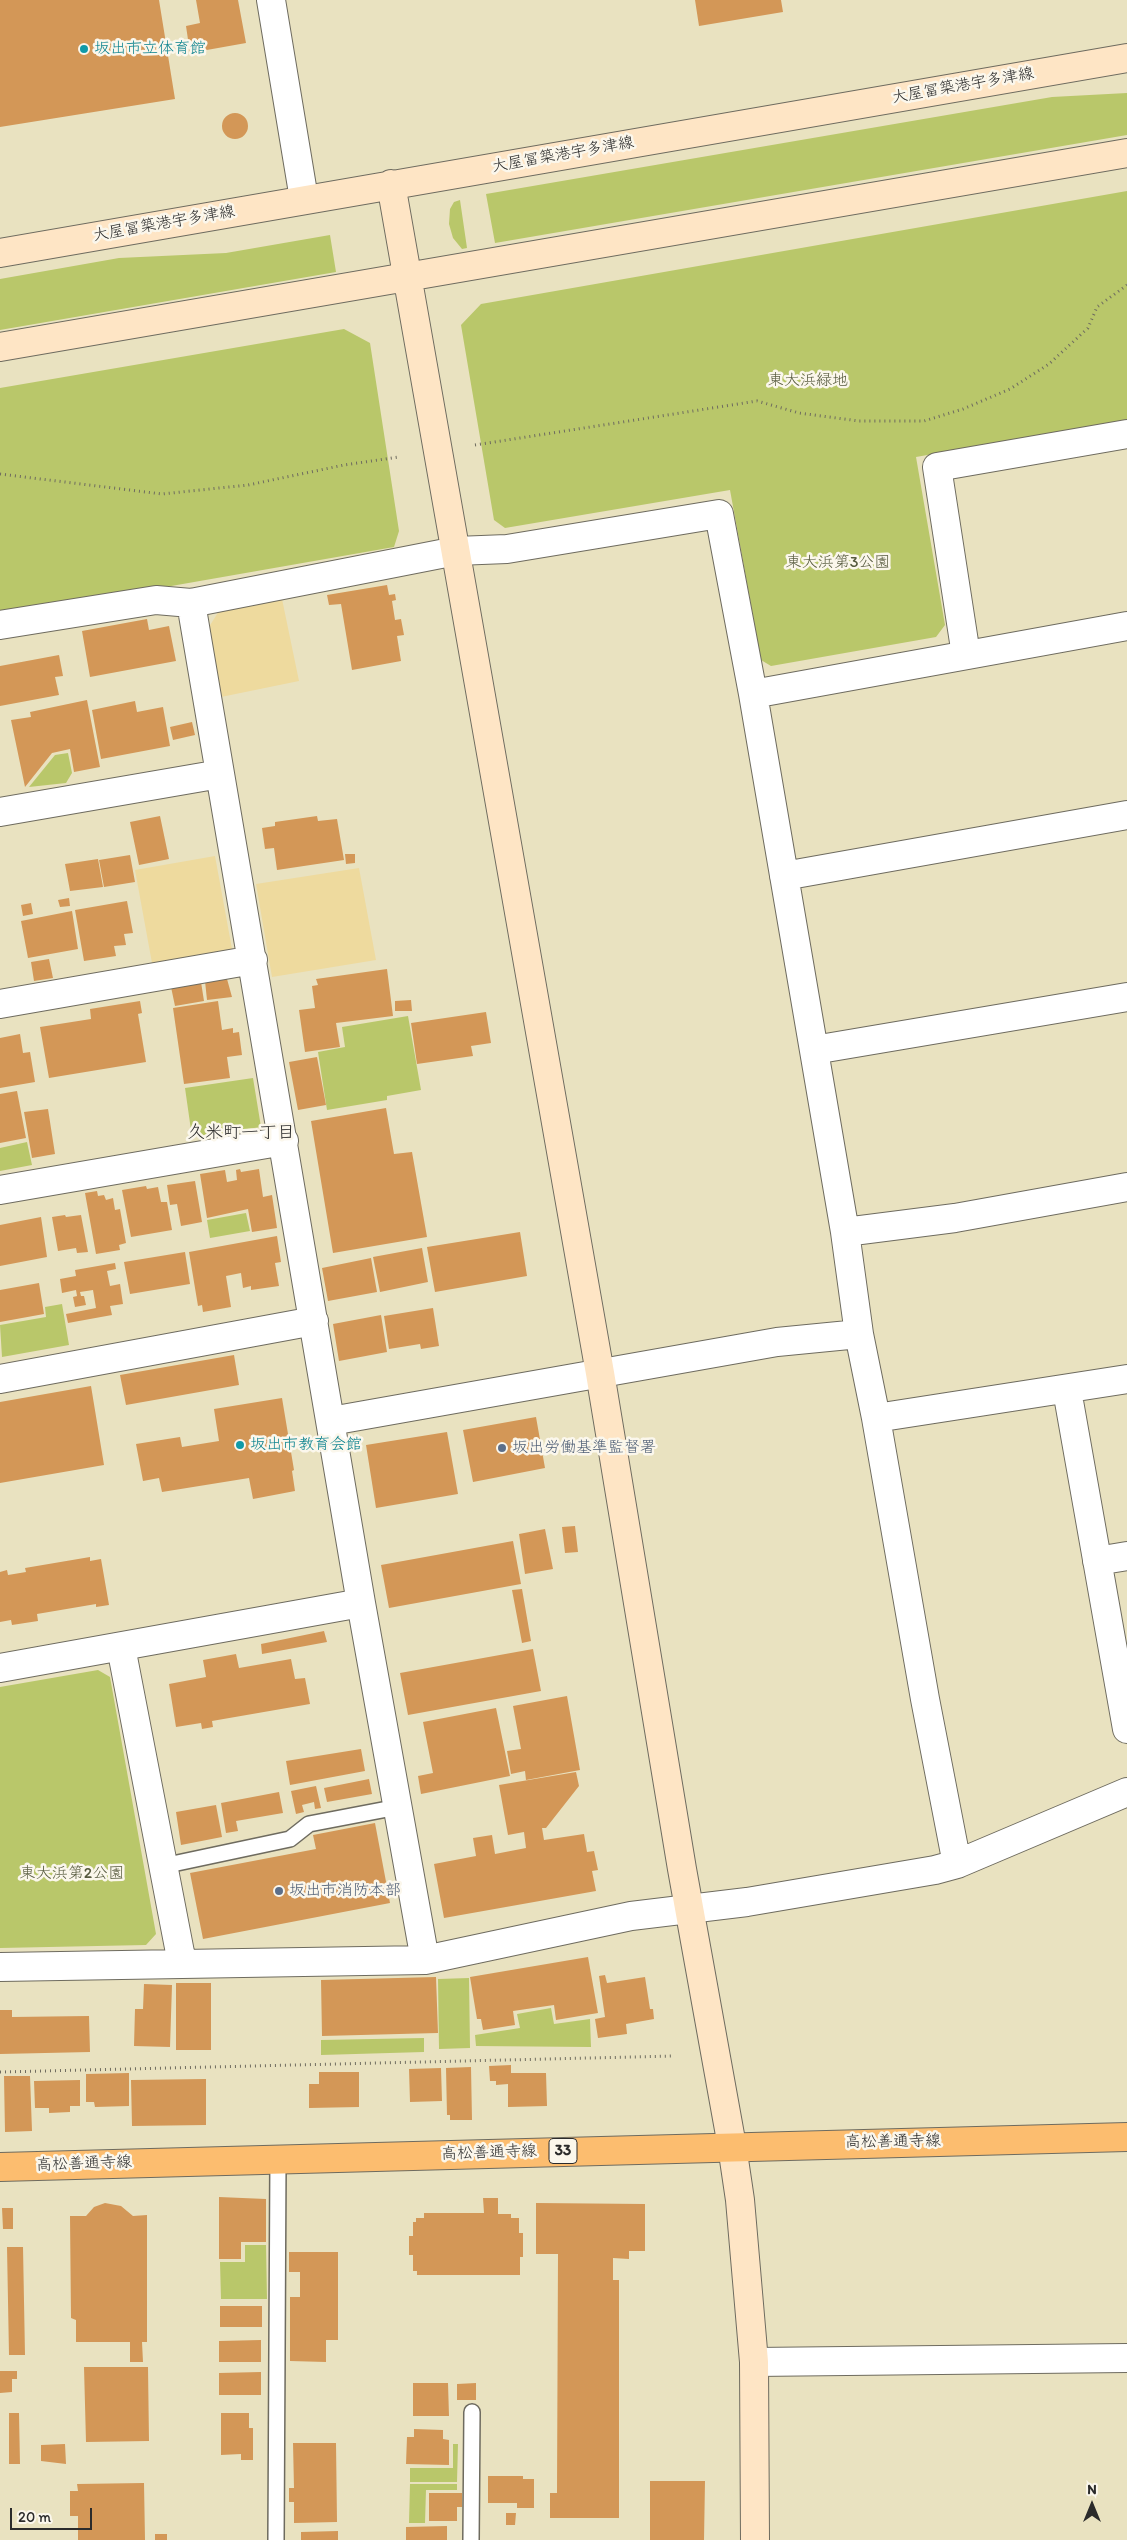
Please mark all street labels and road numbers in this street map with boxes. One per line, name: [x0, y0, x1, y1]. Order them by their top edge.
street label: 大屋冨築港宇多津線: [890, 64, 1036, 108]
street label: 大屋冨築港宇多津線: [490, 133, 636, 177]
street label: 大屋冨築港宇多津線: [91, 202, 237, 246]
street label: 高松善通寺線: [845, 2132, 941, 2152]
road number: 33: [549, 2138, 577, 2164]
street label: 高松善通寺線: [441, 2142, 537, 2164]
street label: 高松善通寺線: [36, 2153, 132, 2175]

